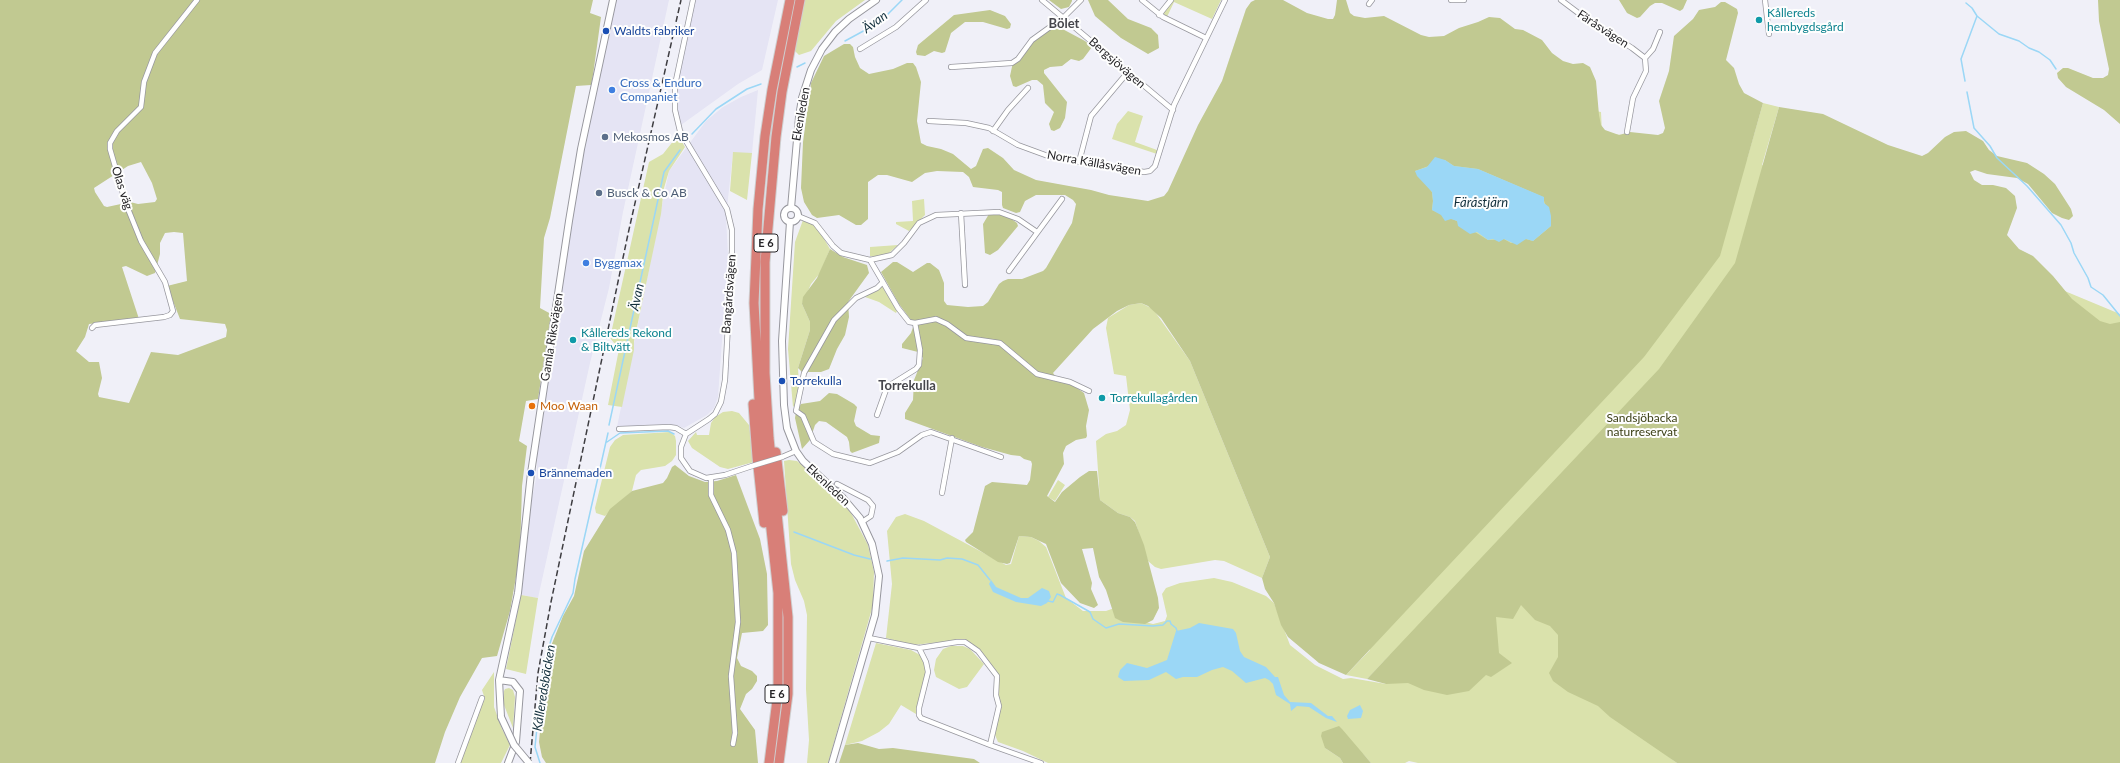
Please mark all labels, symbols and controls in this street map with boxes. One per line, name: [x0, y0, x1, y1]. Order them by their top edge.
place label: Kållereds hembygdsgård: [1767, 6, 1844, 34]
street label: Färåsvägen: [1575, 7, 1631, 51]
water label: Ävan: [859, 8, 891, 36]
marker: Kållereds hembygdsgård: [1754, 15, 1764, 25]
district label: Bölet: [1049, 16, 1079, 32]
place label: Waldts fabriker: [614, 24, 694, 38]
marker: Waldts fabriker: [601, 26, 611, 36]
street label: Bergsjövägen: [1086, 34, 1148, 92]
place label: Cross & Enduro Companiet: [620, 76, 702, 104]
marker: Cross & Enduro Companiet: [607, 85, 617, 95]
street label: Ekenleden: [789, 86, 813, 142]
place label: Mekosmos AB: [613, 130, 689, 144]
marker: Mekosmos AB: [600, 132, 610, 142]
street label: Norra Källåsvägen: [1046, 148, 1142, 178]
street label: Olas väg: [108, 164, 136, 212]
place label: Busck & Co AB: [607, 186, 687, 200]
marker: Busck & Co AB: [594, 188, 604, 198]
water label: Färåstjärn: [1454, 195, 1508, 211]
road number: E 6: [754, 234, 778, 252]
street label: Bangårdsvägen: [719, 254, 739, 334]
place label: Byggmax: [594, 256, 642, 270]
marker: Byggmax: [581, 258, 591, 268]
water label: Ävan: [627, 282, 647, 312]
street label: Gamla Riksvägen: [538, 292, 566, 382]
place label: Kållereds Rekond & Biltvätt: [581, 326, 672, 354]
marker: Kållereds Rekond & Biltvätt: [568, 335, 578, 345]
place label: Torrekulla: [790, 374, 842, 388]
marker: Torrekulla: [777, 376, 787, 386]
district label: Torrekulla: [878, 378, 936, 394]
place label: Torrekullagården: [1110, 391, 1198, 405]
marker: Torrekullagården: [1097, 393, 1107, 403]
place label: Moo Waan: [540, 399, 598, 413]
marker: Moo Waan: [527, 401, 537, 411]
park label: Sandsjöbacka naturreservat: [1606, 411, 1678, 439]
street label: Ekenleden: [803, 461, 853, 509]
place label: Brännemaden: [539, 466, 612, 480]
marker: Brännemaden: [526, 468, 536, 478]
water label: Kålleredsbäcken: [529, 644, 559, 732]
road number: E 6: [765, 685, 789, 703]

